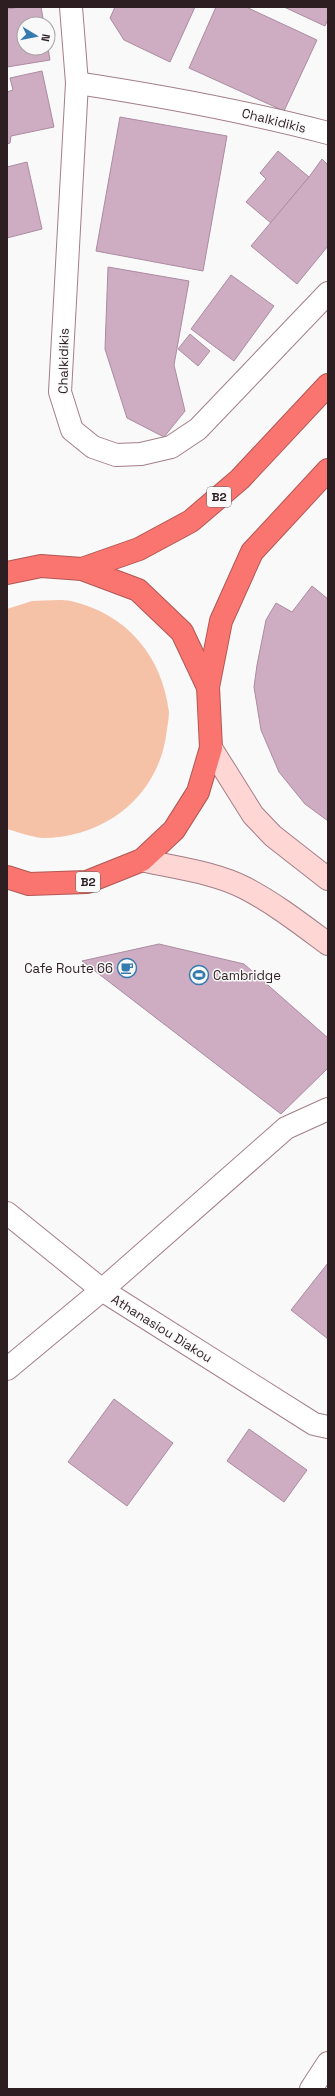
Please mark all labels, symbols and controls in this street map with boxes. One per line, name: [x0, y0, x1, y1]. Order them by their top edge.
north arrow: [16, 16, 56, 56]
text: N: [38, 33, 53, 43]
street label: Chalkidikis: [240, 104, 308, 137]
street label: Chalkidikis: [54, 328, 73, 394]
road number: B2: [207, 487, 231, 507]
road number: B2: [76, 872, 100, 892]
cafe icon: Cafe Route 66: [116, 957, 138, 979]
place label: Cafe Route 66: [24, 960, 113, 977]
sports icon: Cambridge: [188, 964, 210, 986]
place label: Cambridge: [213, 967, 281, 984]
street label: Athanasiou Diakou: [108, 1290, 215, 1366]

